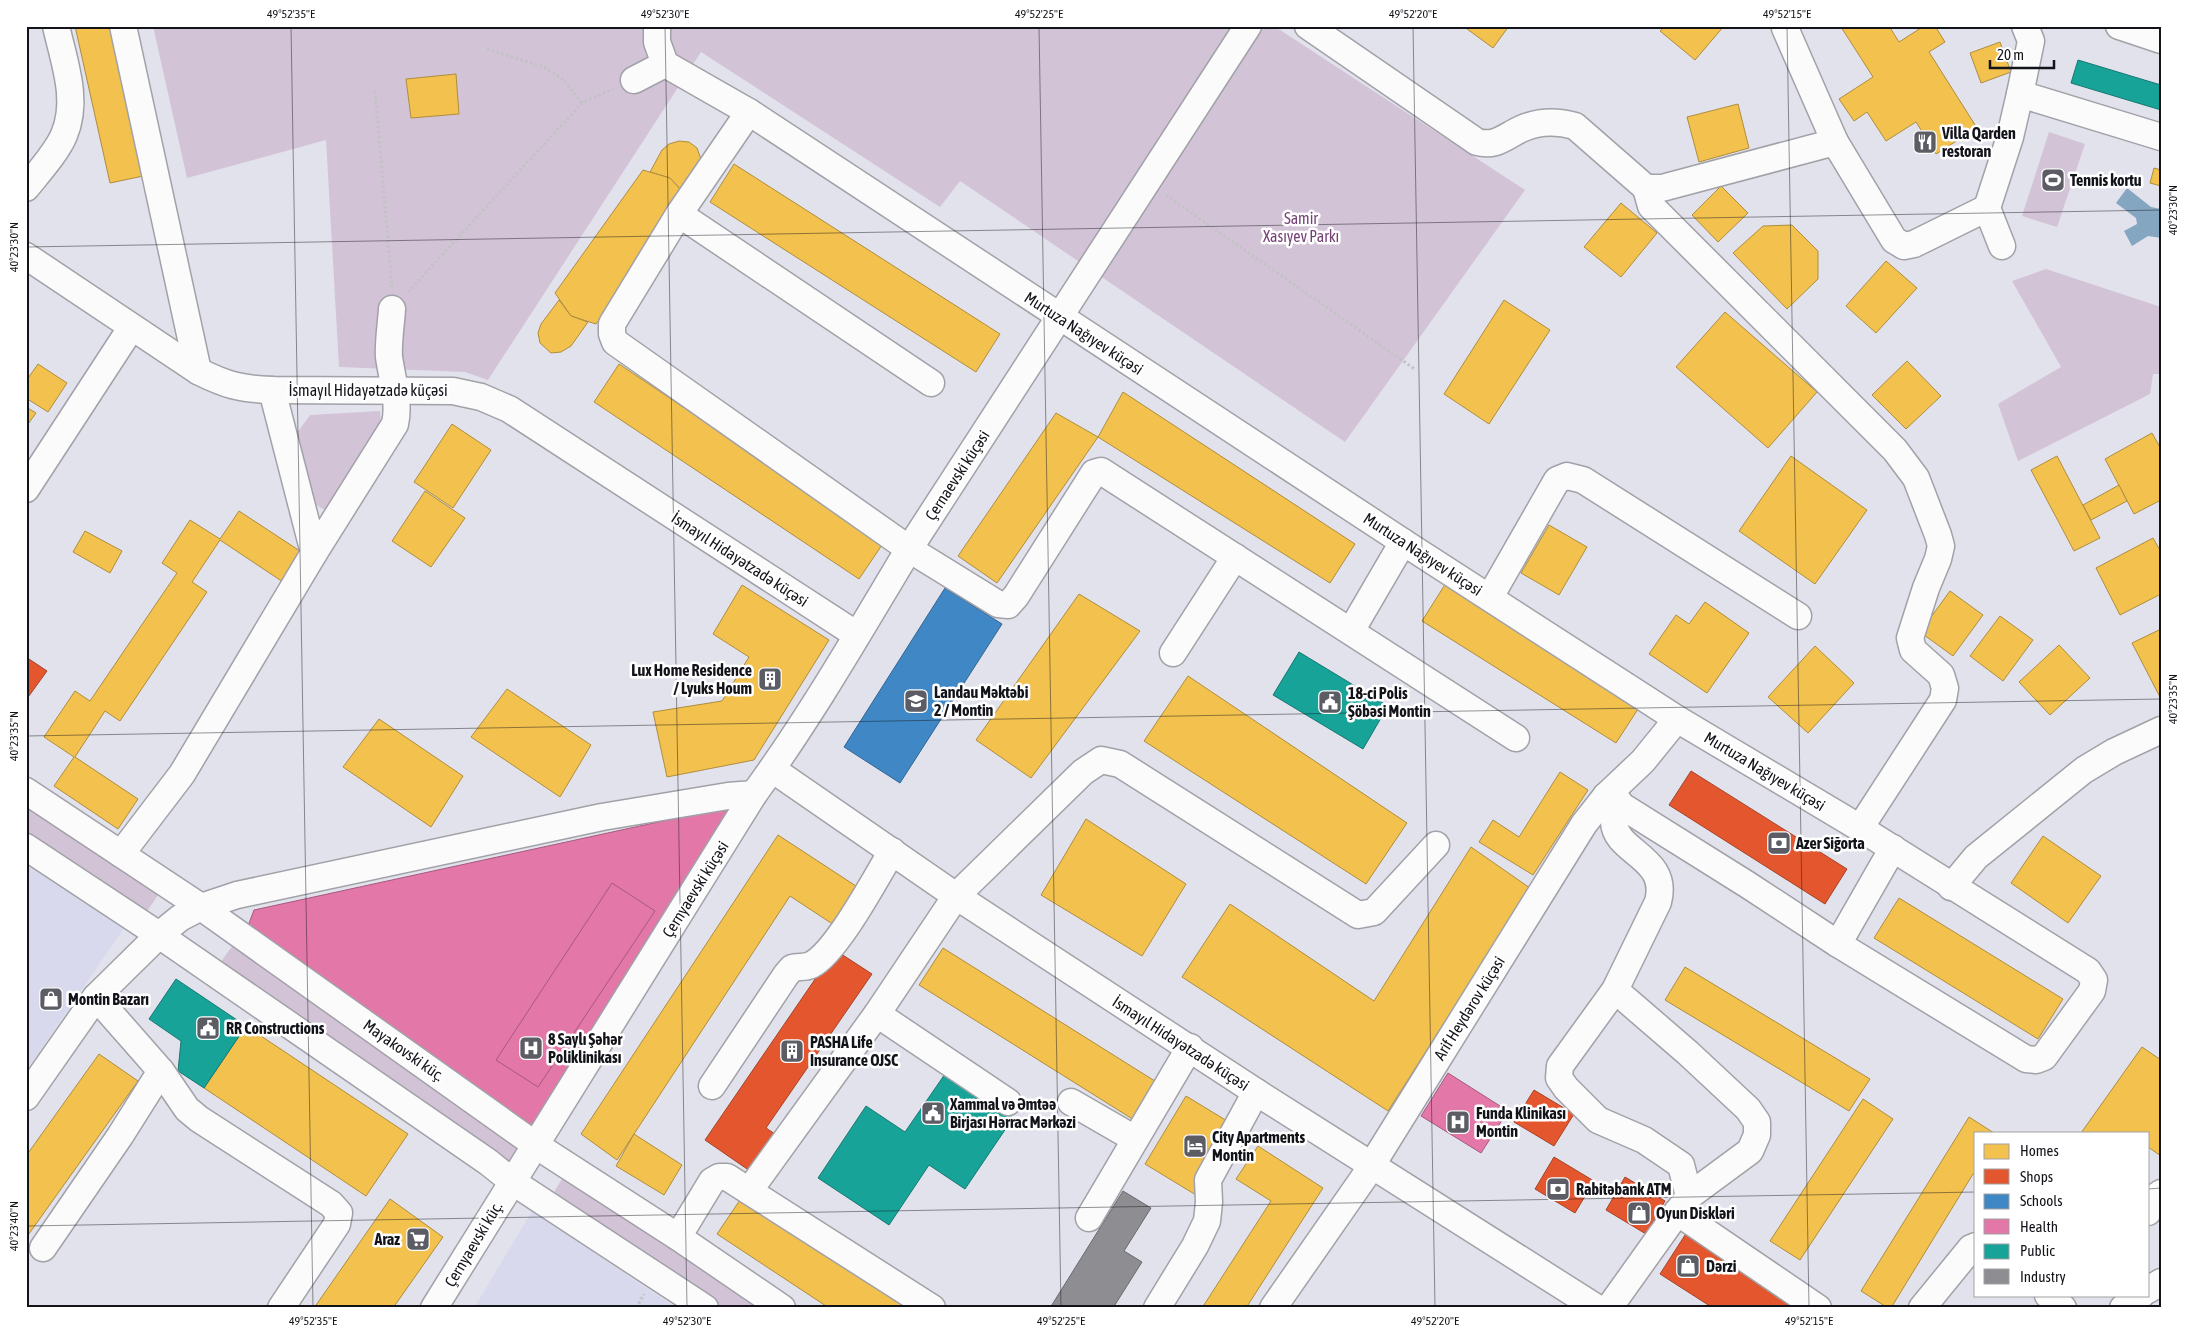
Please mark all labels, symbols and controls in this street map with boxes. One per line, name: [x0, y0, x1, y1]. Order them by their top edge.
text: 49°52'35"E: [267, 7, 315, 21]
text: 49°52'30"E: [641, 7, 689, 21]
text: 49°52'25"E: [1015, 7, 1063, 21]
text: 49°52'20"E: [1389, 7, 1437, 21]
text: 49°52'15"E: [1763, 7, 1811, 21]
scale bar: [1990, 38, 2053, 70]
text: 20 m: [1997, 46, 2024, 63]
place label: Villa Qarden restoran: [1941, 124, 2016, 160]
restaurant icon: Villa Qarden restoran: [1912, 129, 1938, 155]
sports icon: Tennis kortu: [2040, 167, 2066, 193]
place label: Tennis kortu: [2070, 171, 2142, 189]
text: 40°23'30"N: [2166, 185, 2180, 235]
park label: Samir Xasıyev Parkı: [1263, 209, 1339, 246]
text: 40°23'30"N: [7, 222, 21, 272]
street label: Murtuza Nağıyev küçəsi: [1021, 288, 1147, 379]
street label: İsmayıl Hidayətzadə küçəsi: [288, 381, 448, 400]
street label: Çernaevski küçəsi: [921, 427, 994, 524]
street label: İsmayıl Hidayətzadə küçəsi: [668, 508, 812, 611]
street label: Murtuza Nağıyev küçəsi: [1360, 509, 1486, 600]
place label: Lux Home Residence / Lyuks Houm: [631, 661, 752, 697]
building icon: Lux Home Residence / Lyuks Houm: [757, 666, 783, 692]
text: 40°23'35"N: [2166, 674, 2180, 724]
place label: Landau Məktəbi 2 / Montin: [934, 683, 1029, 719]
place label: 18-ci Polis Şöbəsi Montin: [1348, 684, 1431, 720]
school or university icon: Landau Məktəbi 2 / Montin: [903, 688, 929, 714]
public building icon: 18-ci Polis Şöbəsi Montin: [1317, 689, 1343, 715]
text: 40°23'35"N: [7, 711, 21, 761]
street label: Murtuza Nağıyev küçəsi: [1701, 728, 1829, 815]
bank icon: Azer Siğorta: [1766, 830, 1792, 856]
place label: Azer Siğorta: [1795, 834, 1865, 852]
street label: Çernyaevski küçəsi: [658, 838, 733, 941]
street label: Arif Heydərov küçəsi: [1430, 953, 1509, 1064]
shop icon: Montin Bazarı: [38, 986, 64, 1012]
place label: Montin Bazarı: [68, 990, 149, 1008]
street label: İsmayıl Hidayətzadə küçəsi: [1109, 992, 1253, 1095]
public building icon: RR Constructions: [195, 1015, 221, 1041]
street label: Mayakovski küç.: [360, 1016, 448, 1085]
place label: RR Constructions: [226, 1019, 325, 1037]
place label: 8 Saylı Şəhər Poliklinikası: [548, 1030, 623, 1066]
place label: PASHA Life Insurance OJSC: [810, 1033, 899, 1069]
hospital icon: 8 Saylı Şəhər Poliklinikası: [518, 1035, 544, 1061]
building icon: PASHA Life Insurance OJSC: [779, 1038, 805, 1064]
place label: Xammal və Əmtəə Birjası Hərrac Mərkəzi: [949, 1095, 1076, 1131]
public building icon: Xammal və Əmtəə Birjası Hərrac Mərkəzi: [920, 1100, 946, 1126]
place label: Funda Klinikası Montin: [1476, 1104, 1566, 1140]
hospital icon: Funda Klinikası Montin: [1445, 1109, 1471, 1135]
place label: City Apartments Montin: [1212, 1128, 1305, 1164]
legend: [1974, 1132, 2150, 1296]
hotel icon: City Apartments Montin: [1182, 1133, 1208, 1159]
text: Homes: [2020, 1142, 2059, 1159]
text: Shops: [2020, 1168, 2053, 1185]
bank icon: Rabitəbank ATM: [1545, 1176, 1571, 1202]
place label: Rabitəbank ATM: [1576, 1180, 1671, 1198]
text: Schools: [2020, 1192, 2063, 1209]
street label: Çernyaevski küç.: [441, 1198, 506, 1290]
shop icon: Oyun Diskləri: [1626, 1200, 1652, 1226]
text: 40°23'40"N: [7, 1201, 21, 1251]
place label: Oyun Diskləri: [1656, 1204, 1735, 1222]
text: Health: [2020, 1218, 2058, 1235]
supermarket icon: Araz: [405, 1226, 431, 1252]
place label: Araz: [374, 1230, 400, 1248]
text: Public: [2020, 1242, 2055, 1259]
shop icon: Dərzi: [1675, 1253, 1701, 1279]
place label: Dərzi: [1706, 1257, 1737, 1275]
text: Industry: [2020, 1268, 2066, 1285]
text: 49°52'35"E: [289, 1314, 337, 1328]
text: 49°52'30"E: [663, 1314, 711, 1328]
text: 49°52'25"E: [1037, 1314, 1085, 1328]
text: 49°52'20"E: [1411, 1314, 1459, 1328]
text: 49°52'15"E: [1785, 1314, 1833, 1328]

